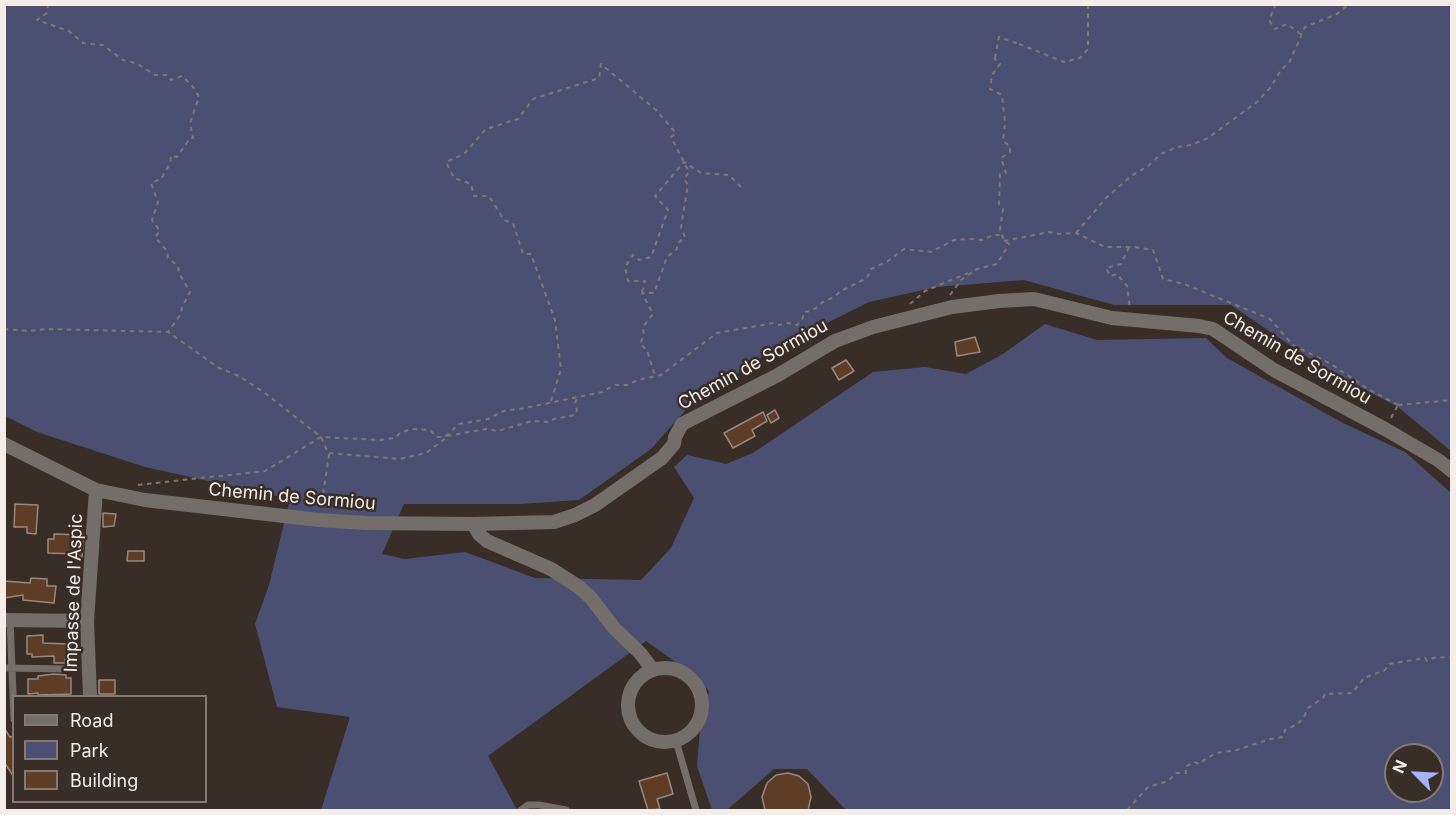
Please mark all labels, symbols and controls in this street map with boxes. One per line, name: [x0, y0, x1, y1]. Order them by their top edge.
street label: Chemin de Sormiou: [1219, 307, 1375, 409]
street label: Chemin de Sormiou: [674, 315, 832, 415]
street label: Chemin de Sormiou: [208, 479, 376, 515]
street label: Impasse de l'Aspic: [60, 513, 88, 673]
legend: [12, 695, 207, 803]
text: Road: [70, 710, 113, 731]
text: Park: [70, 740, 109, 761]
north arrow: [1384, 743, 1444, 803]
text: N: [1388, 757, 1411, 776]
text: Building: [70, 770, 138, 791]

